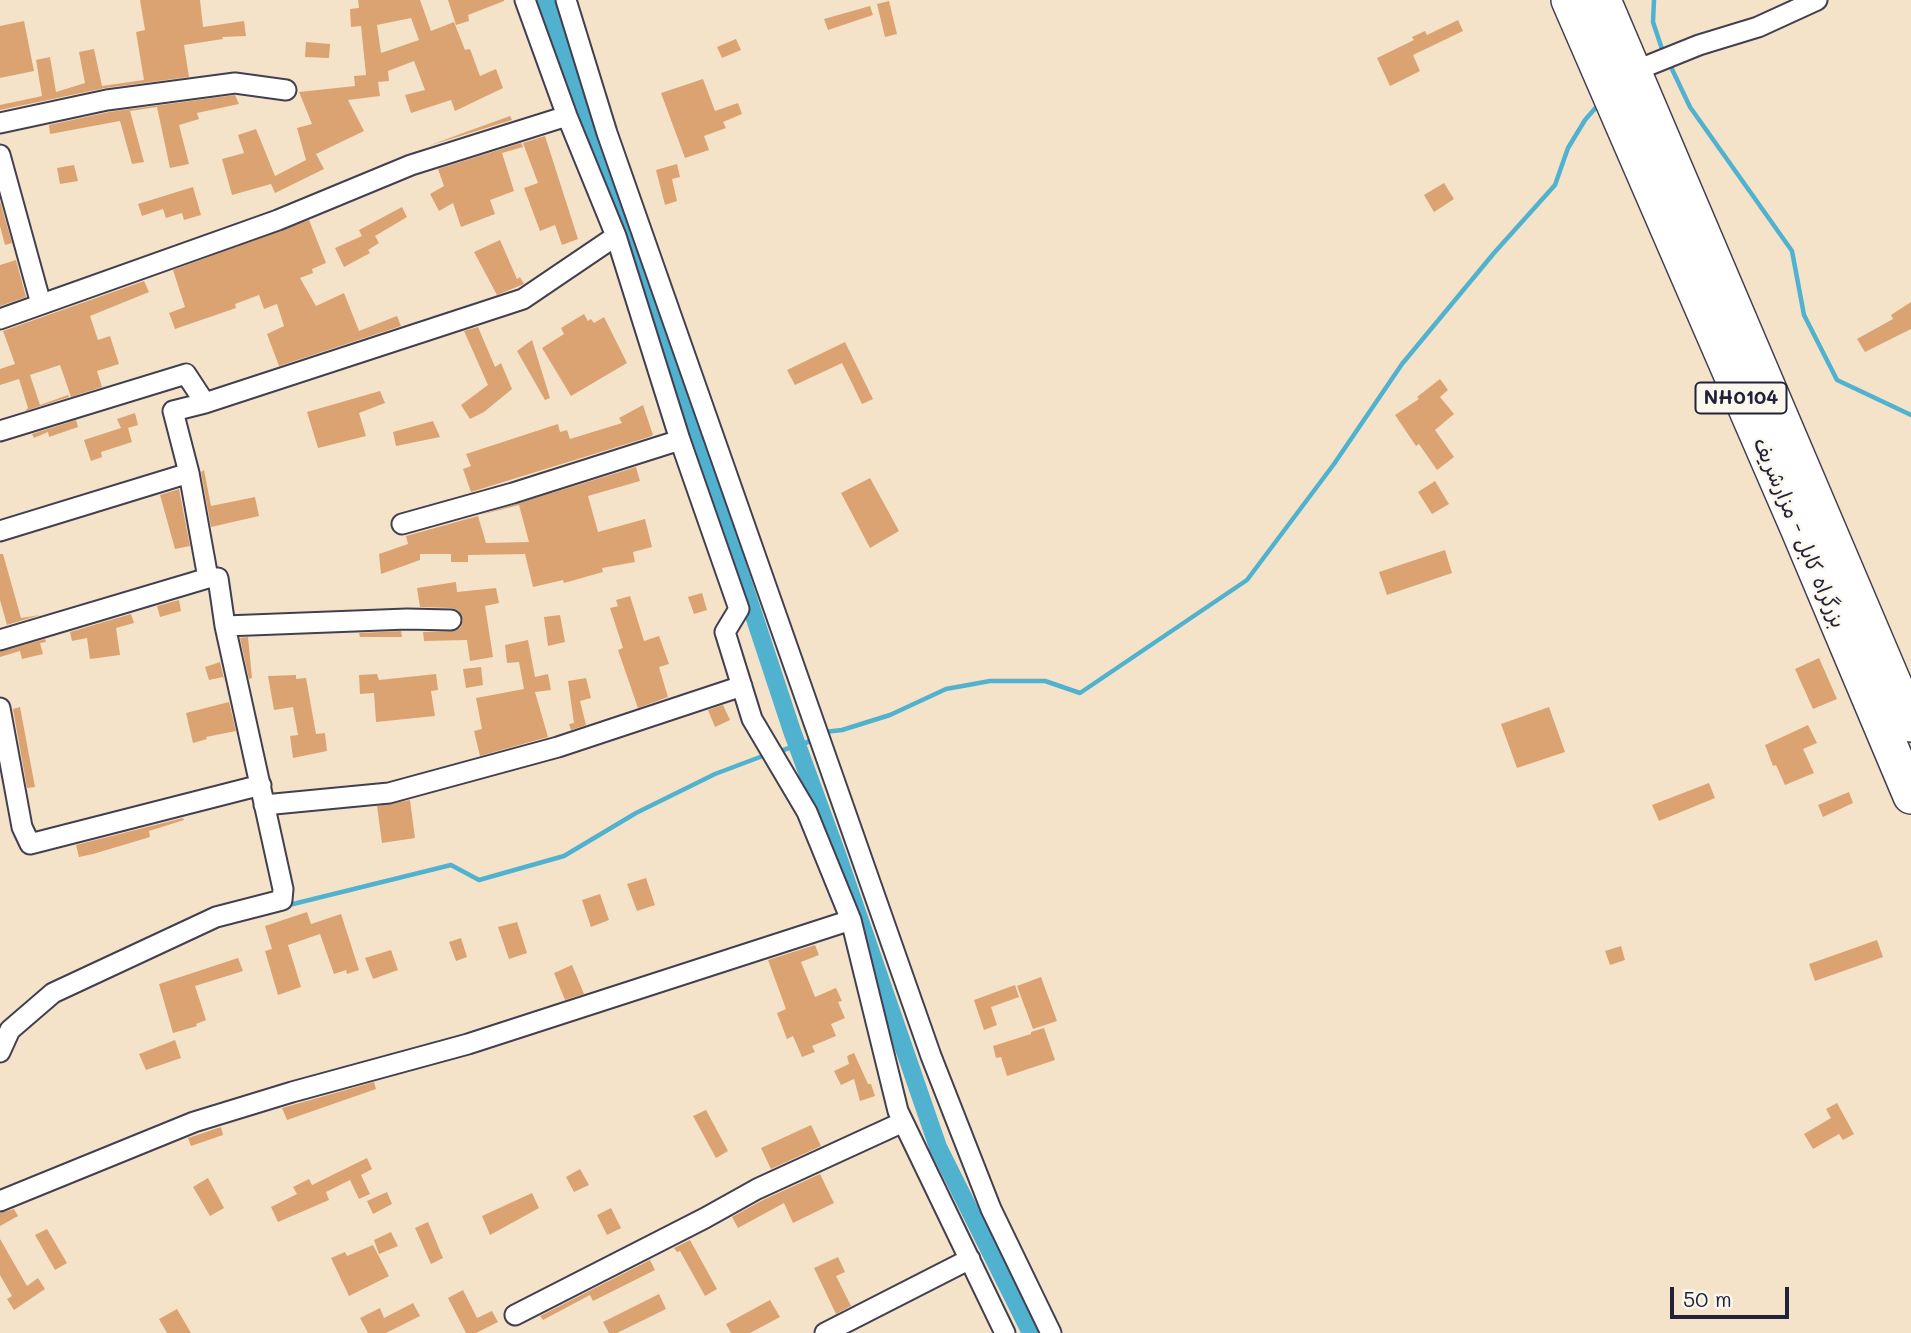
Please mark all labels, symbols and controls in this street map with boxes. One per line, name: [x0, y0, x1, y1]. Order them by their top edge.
road number: NH0104: [1696, 382, 1786, 414]
street label: بزرگراه کابل - مزارشریف: [1747, 434, 1851, 632]
scale bar: [1673, 1274, 1792, 1318]
text: 50 m: [1683, 1285, 1732, 1312]

